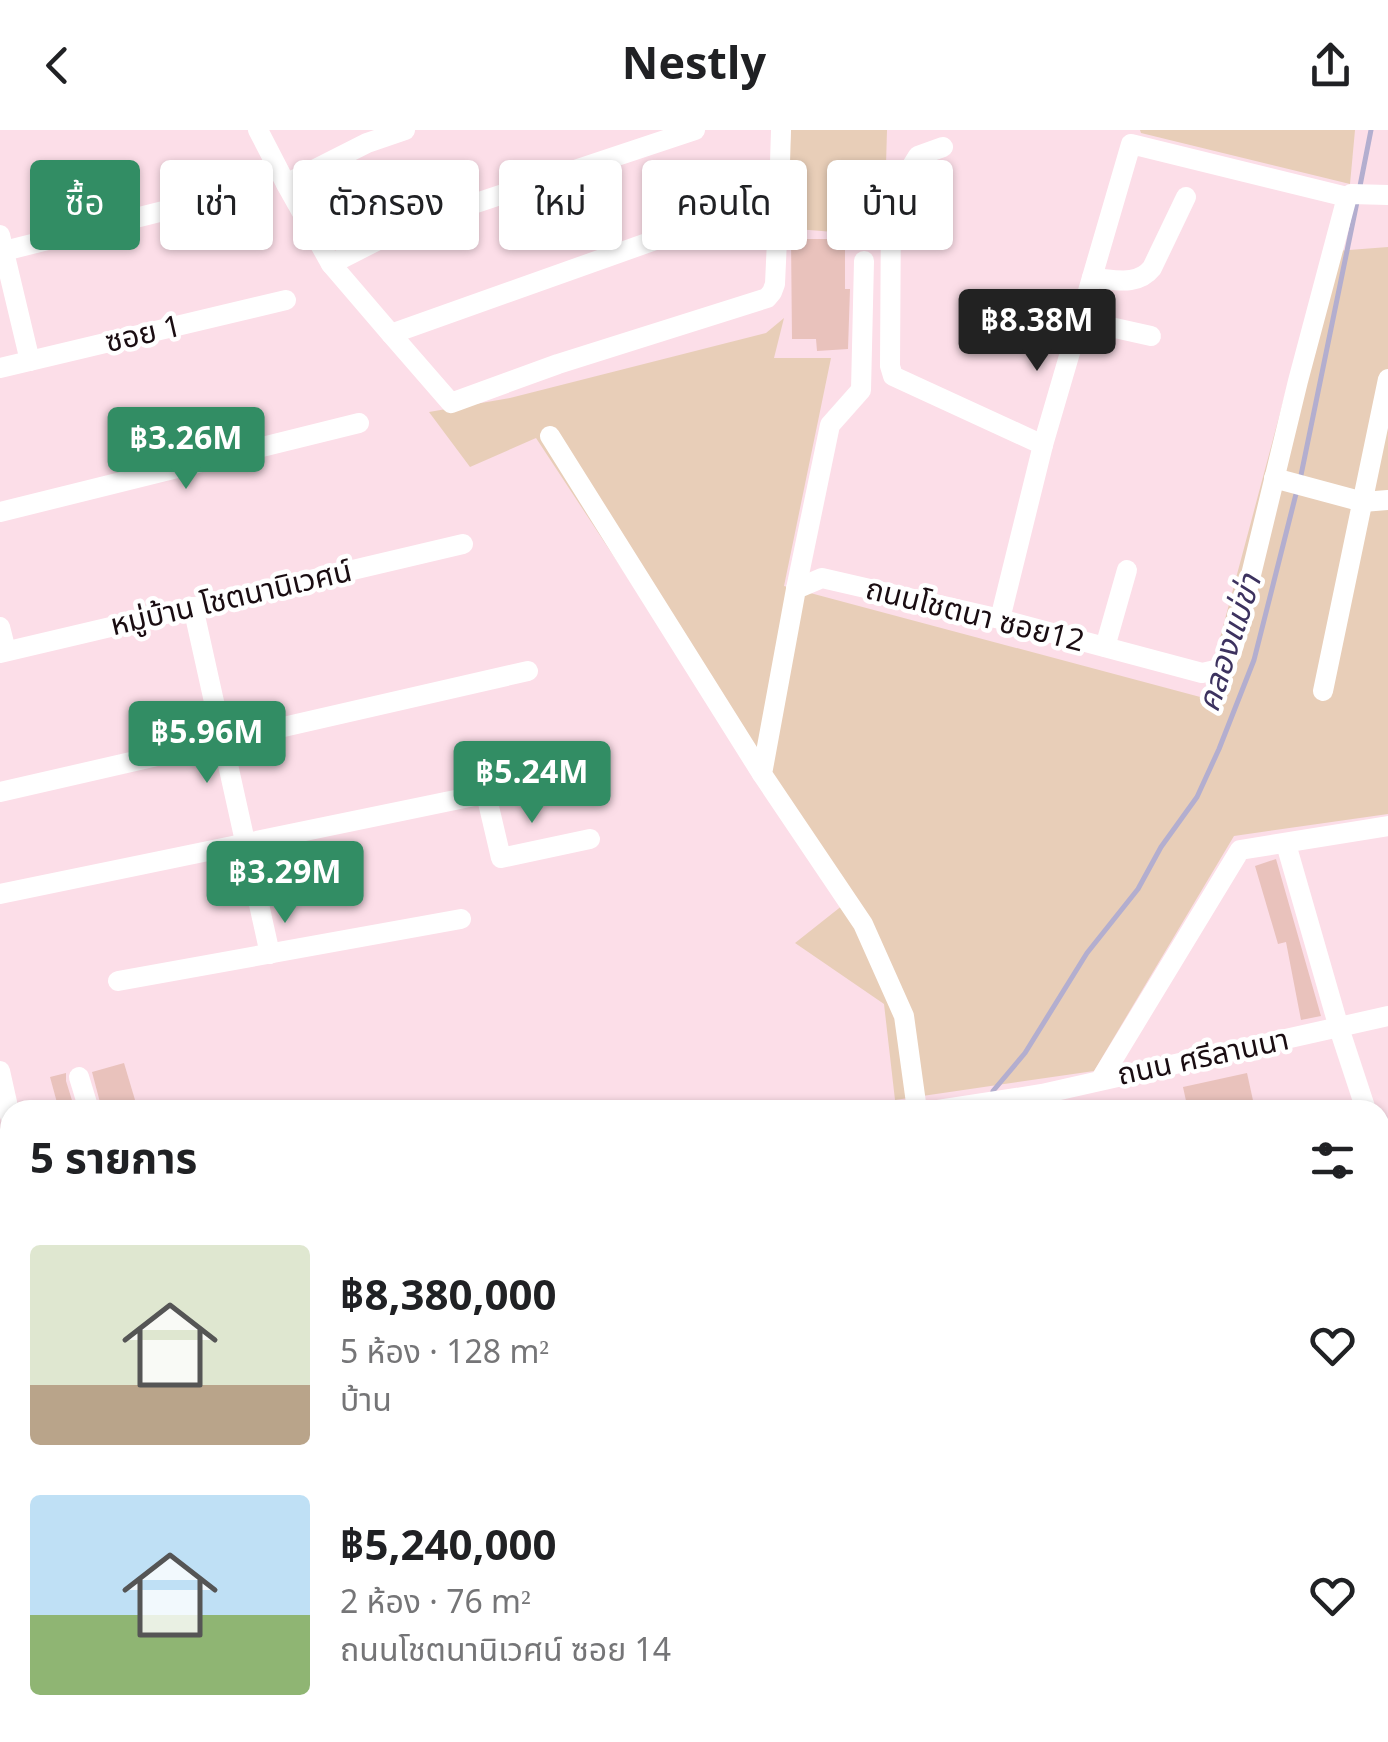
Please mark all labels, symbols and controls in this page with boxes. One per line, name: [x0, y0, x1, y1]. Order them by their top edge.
text: Nestly: [622, 31, 766, 99]
icon: back: [30, 38, 85, 93]
icon: share: [1303, 38, 1358, 93]
chip: ซื้อ: [30, 160, 140, 250]
chip: เช่า: [160, 160, 273, 250]
chip: ตัวกรอง: [293, 160, 479, 250]
chip: ใหม่: [499, 160, 622, 250]
chip: คอนโด: [642, 160, 807, 250]
chip: บ้าน: [827, 160, 953, 250]
pin: ฿8.38M: [956, 289, 1118, 374]
text: ฿8.38M: [981, 297, 1093, 345]
street label: ซอย 1: [101, 304, 186, 366]
pin: ฿3.26M: [105, 407, 267, 492]
text: ฿3.26M: [130, 415, 242, 463]
street label: หมู่บ้าน โชตนานิเวศน์: [106, 549, 356, 649]
street label: ถนนโชตนา ซอย12: [861, 567, 1089, 665]
water label: คลองแม่ข่า: [1185, 567, 1275, 718]
pin: ฿5.96M: [126, 701, 288, 786]
text: ฿5.96M: [151, 709, 263, 757]
pin: ฿5.24M: [451, 741, 613, 826]
text: ฿5.24M: [476, 749, 588, 797]
pin: ฿3.29M: [204, 841, 366, 926]
text: ฿3.29M: [229, 849, 341, 897]
street label: ถนน ศรีลานนา: [1113, 1017, 1293, 1099]
text: 5 รายการ: [30, 1128, 197, 1192]
icon: filters: [1305, 1133, 1360, 1188]
text: ฿8,380,000: [340, 1265, 557, 1329]
icon: home: [110, 1285, 230, 1405]
icon: heart: [1305, 1318, 1360, 1373]
text: 5 ห้อง · 128 m²: [340, 1329, 549, 1377]
text: บ้าน: [340, 1377, 392, 1425]
text: ฿5,240,000: [340, 1515, 557, 1579]
icon: home: [110, 1535, 230, 1655]
icon: heart: [1305, 1568, 1360, 1623]
text: 2 ห้อง · 76 m²: [340, 1579, 531, 1627]
text: ถนนโชตนานิเวศน์ ซอย 14: [340, 1627, 671, 1675]

